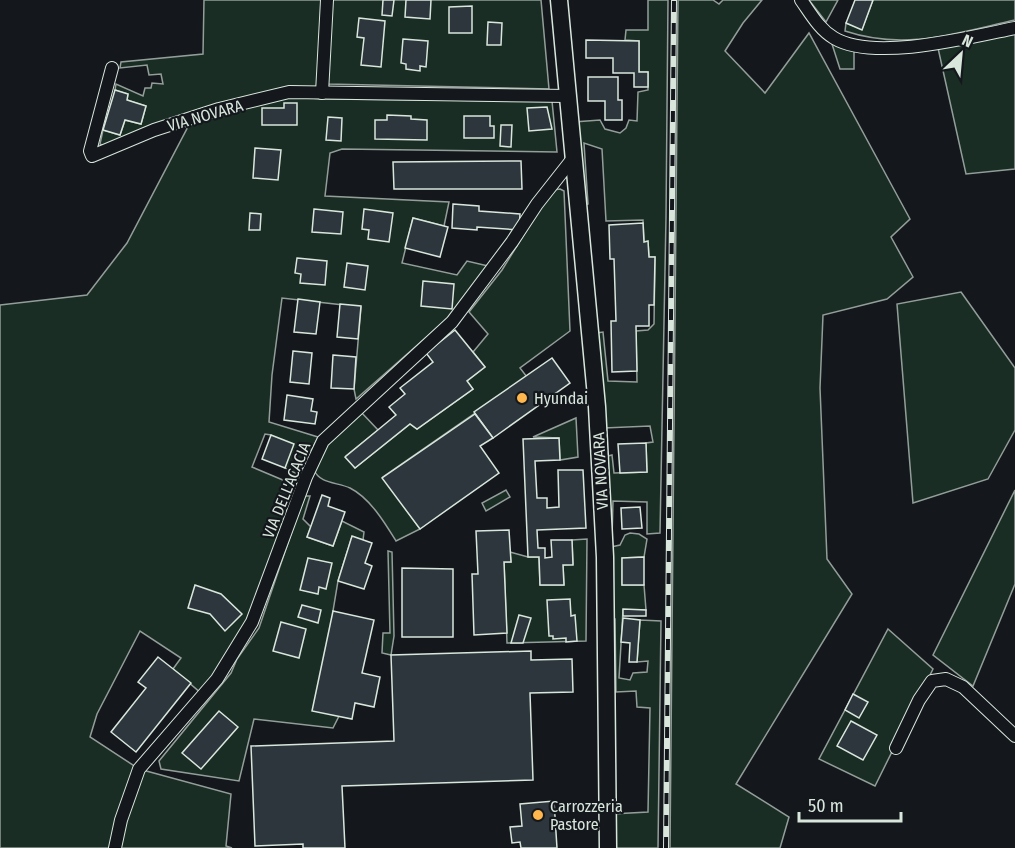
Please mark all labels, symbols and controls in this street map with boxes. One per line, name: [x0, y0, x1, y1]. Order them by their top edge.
north arrow: [931, 24, 991, 84]
text: N: [959, 30, 976, 52]
street label: VIA NOVARA: [165, 95, 246, 135]
place label: Hyundai: [534, 389, 588, 408]
marker: Hyundai: [515, 391, 529, 405]
street label: VIA NOVARA: [589, 431, 612, 510]
street label: VIA DELL'ACACIA: [259, 439, 315, 541]
scale bar: [799, 785, 901, 823]
text: 50 m: [808, 795, 844, 817]
place label: Carrozzeria Pastore: [550, 797, 623, 834]
marker: Carrozzeria Pastore: [531, 808, 545, 822]

